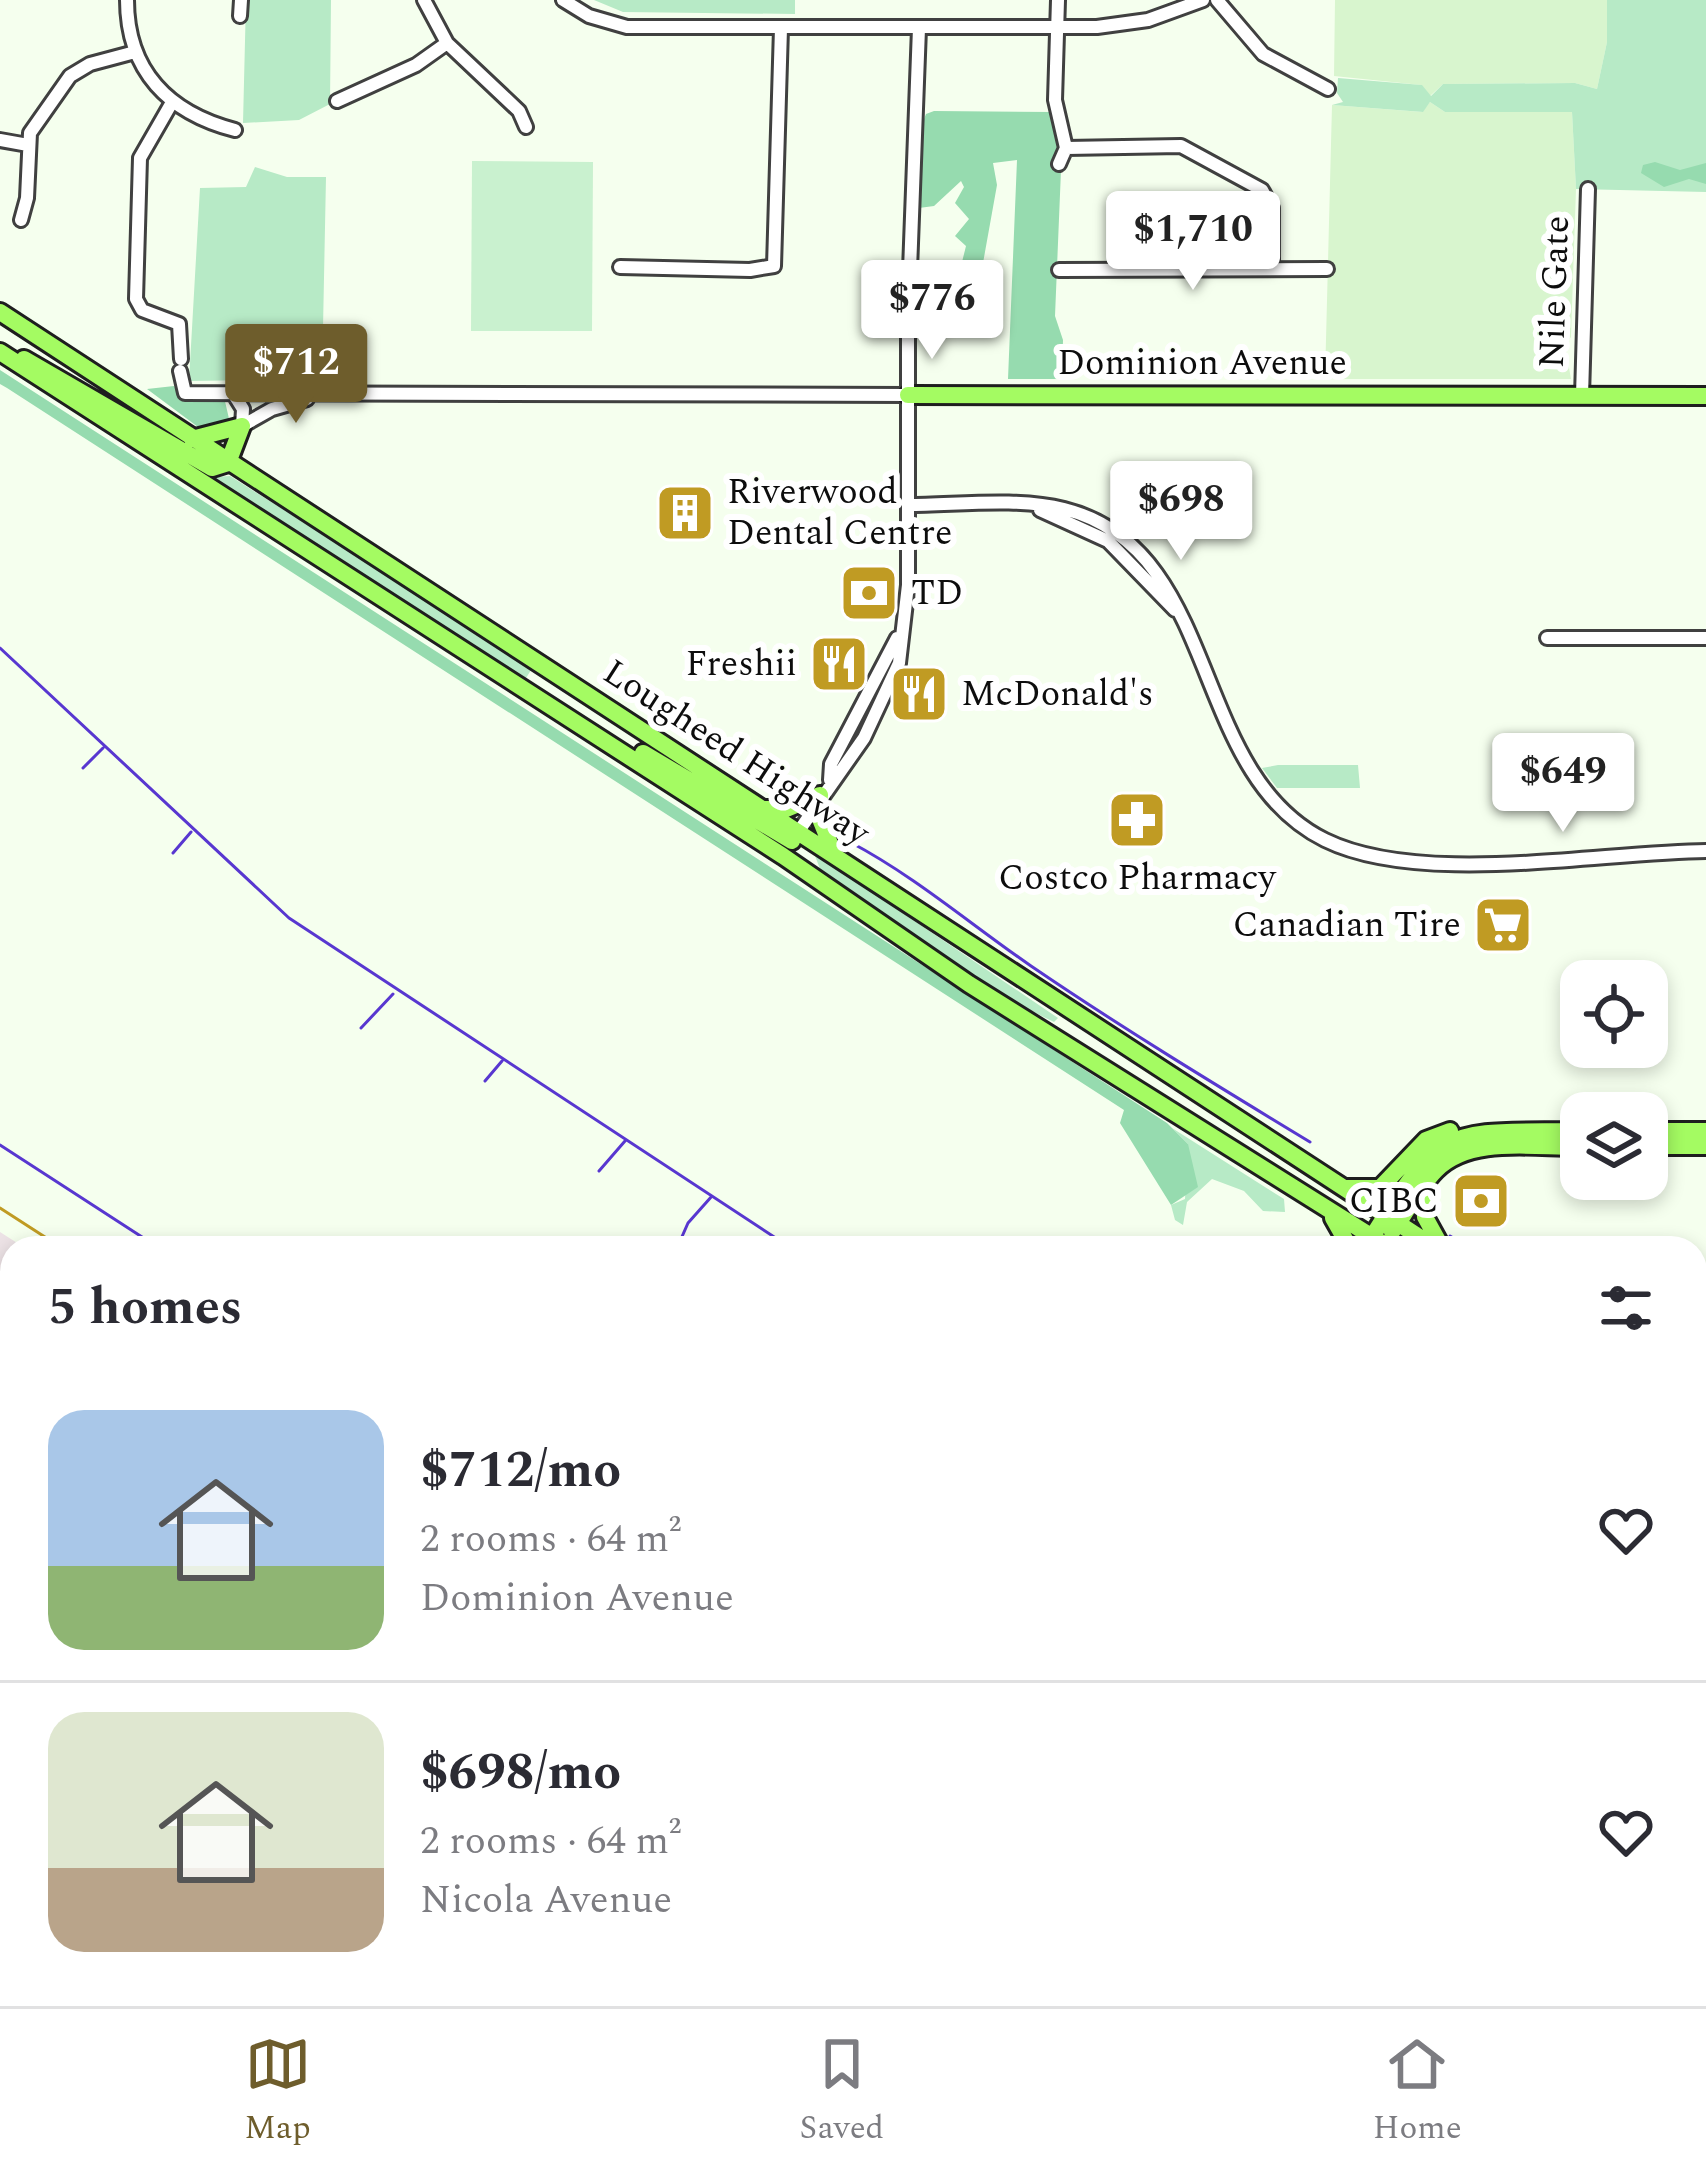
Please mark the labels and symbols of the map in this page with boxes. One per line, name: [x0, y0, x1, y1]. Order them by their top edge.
pin: $1,710: [1095, 191, 1291, 293]
street label: Nile Gate: [1525, 215, 1585, 369]
pin: $776: [861, 260, 1003, 362]
pin: $712: [225, 324, 367, 426]
street label: Dominion Avenue: [1057, 336, 1347, 391]
pin: $698: [1110, 461, 1252, 563]
place label: Riverwood Dental Centre: [727, 465, 952, 561]
building icon: Riverwood Dental Centre: [654, 482, 716, 544]
bank icon: TD: [838, 562, 900, 624]
place label: TD: [911, 566, 963, 621]
restaurant icon: Freshii: [808, 633, 870, 695]
place label: Freshii: [685, 637, 797, 692]
street label: Lougheed Highway: [592, 646, 882, 861]
restaurant icon: McDonald's: [888, 663, 950, 725]
place label: McDonald's: [961, 667, 1154, 722]
pin: $649: [1492, 733, 1634, 835]
pharmacy icon: Costco Pharmacy: [1106, 789, 1168, 851]
place label: Costco Pharmacy: [998, 851, 1278, 906]
supermarket icon: Canadian Tire: [1472, 894, 1534, 956]
place label: Canadian Tire: [1233, 898, 1461, 953]
bank icon: CIBC: [1450, 1170, 1512, 1232]
place label: CIBC: [1349, 1174, 1439, 1229]

